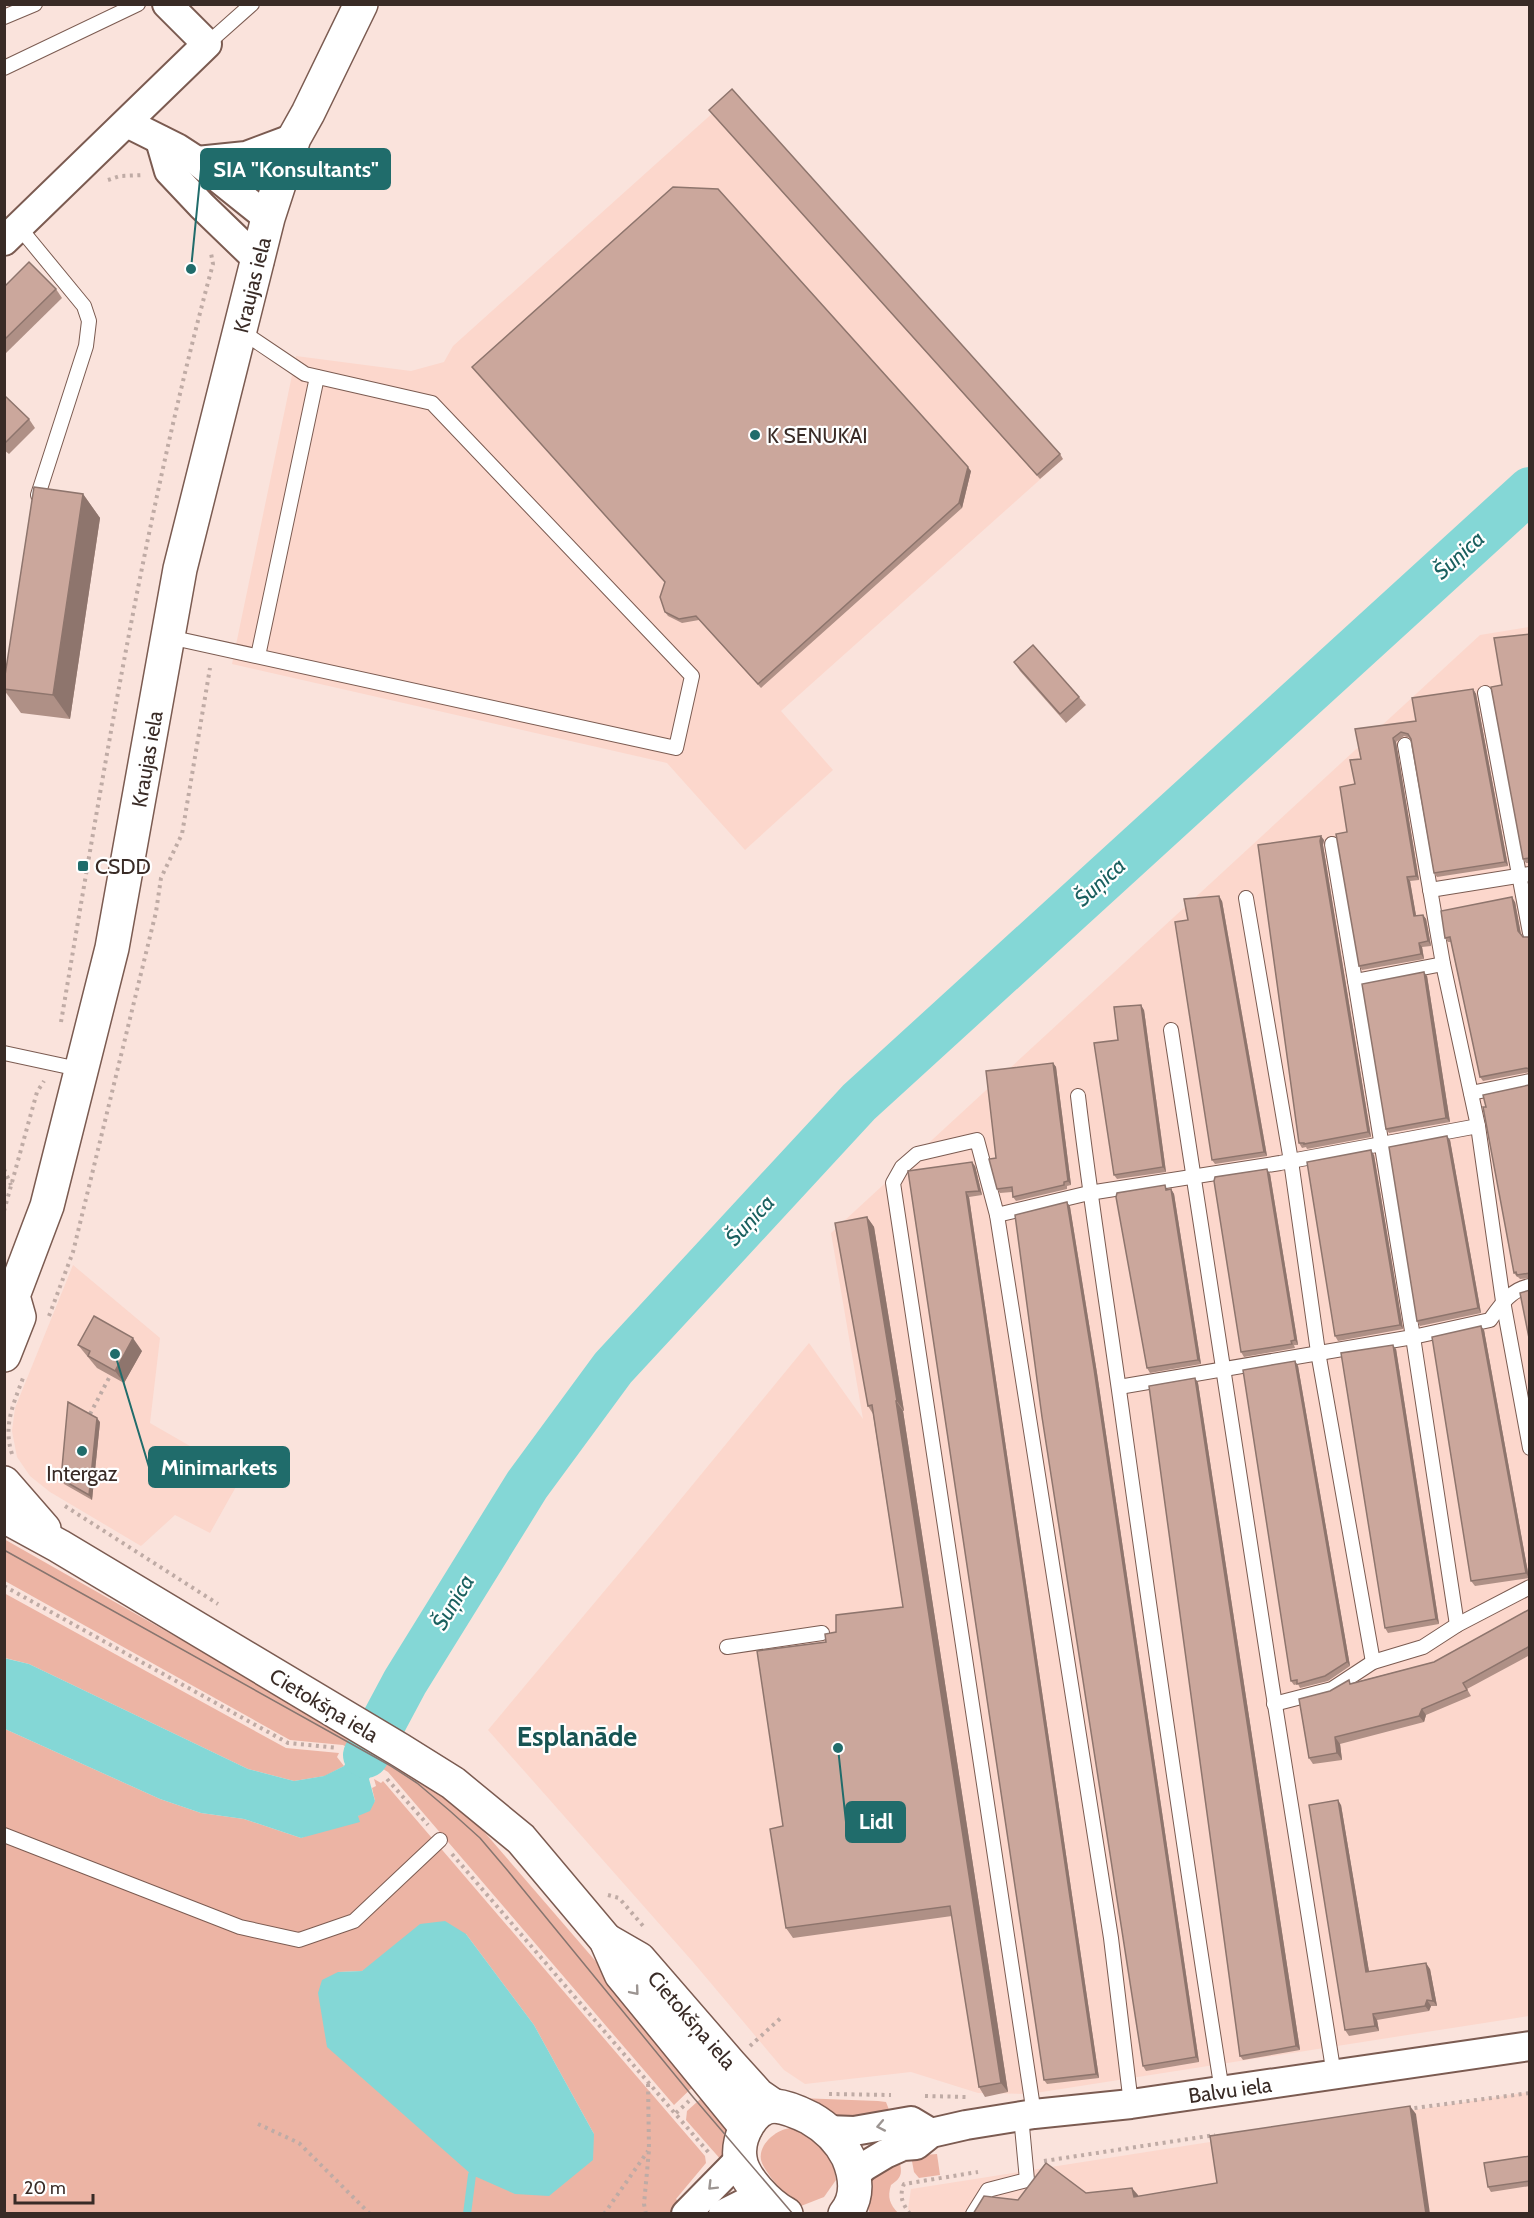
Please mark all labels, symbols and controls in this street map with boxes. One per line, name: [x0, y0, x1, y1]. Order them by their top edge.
callout: SIA "Konsultants": [201, 149, 390, 189]
text: SIA "Konsultants": [213, 156, 379, 183]
street label: Kraujas iela: [228, 235, 277, 336]
place label: K SENUKAI: [767, 423, 868, 448]
marker: K SENUKAI: [748, 428, 762, 442]
water label: Šuņica: [1428, 525, 1490, 585]
street label: Kraujas iela: [126, 709, 169, 809]
water label: Šuņica: [1069, 852, 1131, 912]
place label: CSDD: [95, 854, 151, 879]
marker: CSDD: [76, 859, 90, 873]
water label: Šuņica: [720, 1189, 780, 1251]
marker: Intergaz: [75, 1444, 89, 1458]
callout: Minimarkets: [149, 1447, 289, 1487]
text: Minimarkets: [161, 1454, 277, 1481]
place label: Intergaz: [46, 1461, 118, 1486]
water label: Šuņica: [426, 1569, 480, 1635]
street label: Cietokšņa iela: [264, 1663, 383, 1749]
district label: Esplanāde: [517, 1720, 637, 1753]
callout: Lidl: [846, 1802, 905, 1842]
text: Lidl: [859, 1808, 894, 1835]
street label: Cietokšņa iela: [641, 1966, 742, 2076]
one-way arrow: [628, 1984, 639, 1995]
street label: Balvu iela: [1187, 2072, 1273, 2108]
one-way arrow: [876, 2119, 886, 2132]
scale bar: [15, 2167, 93, 2205]
text: 20 m: [24, 2177, 66, 2199]
one-way arrow: [709, 2179, 719, 2190]

